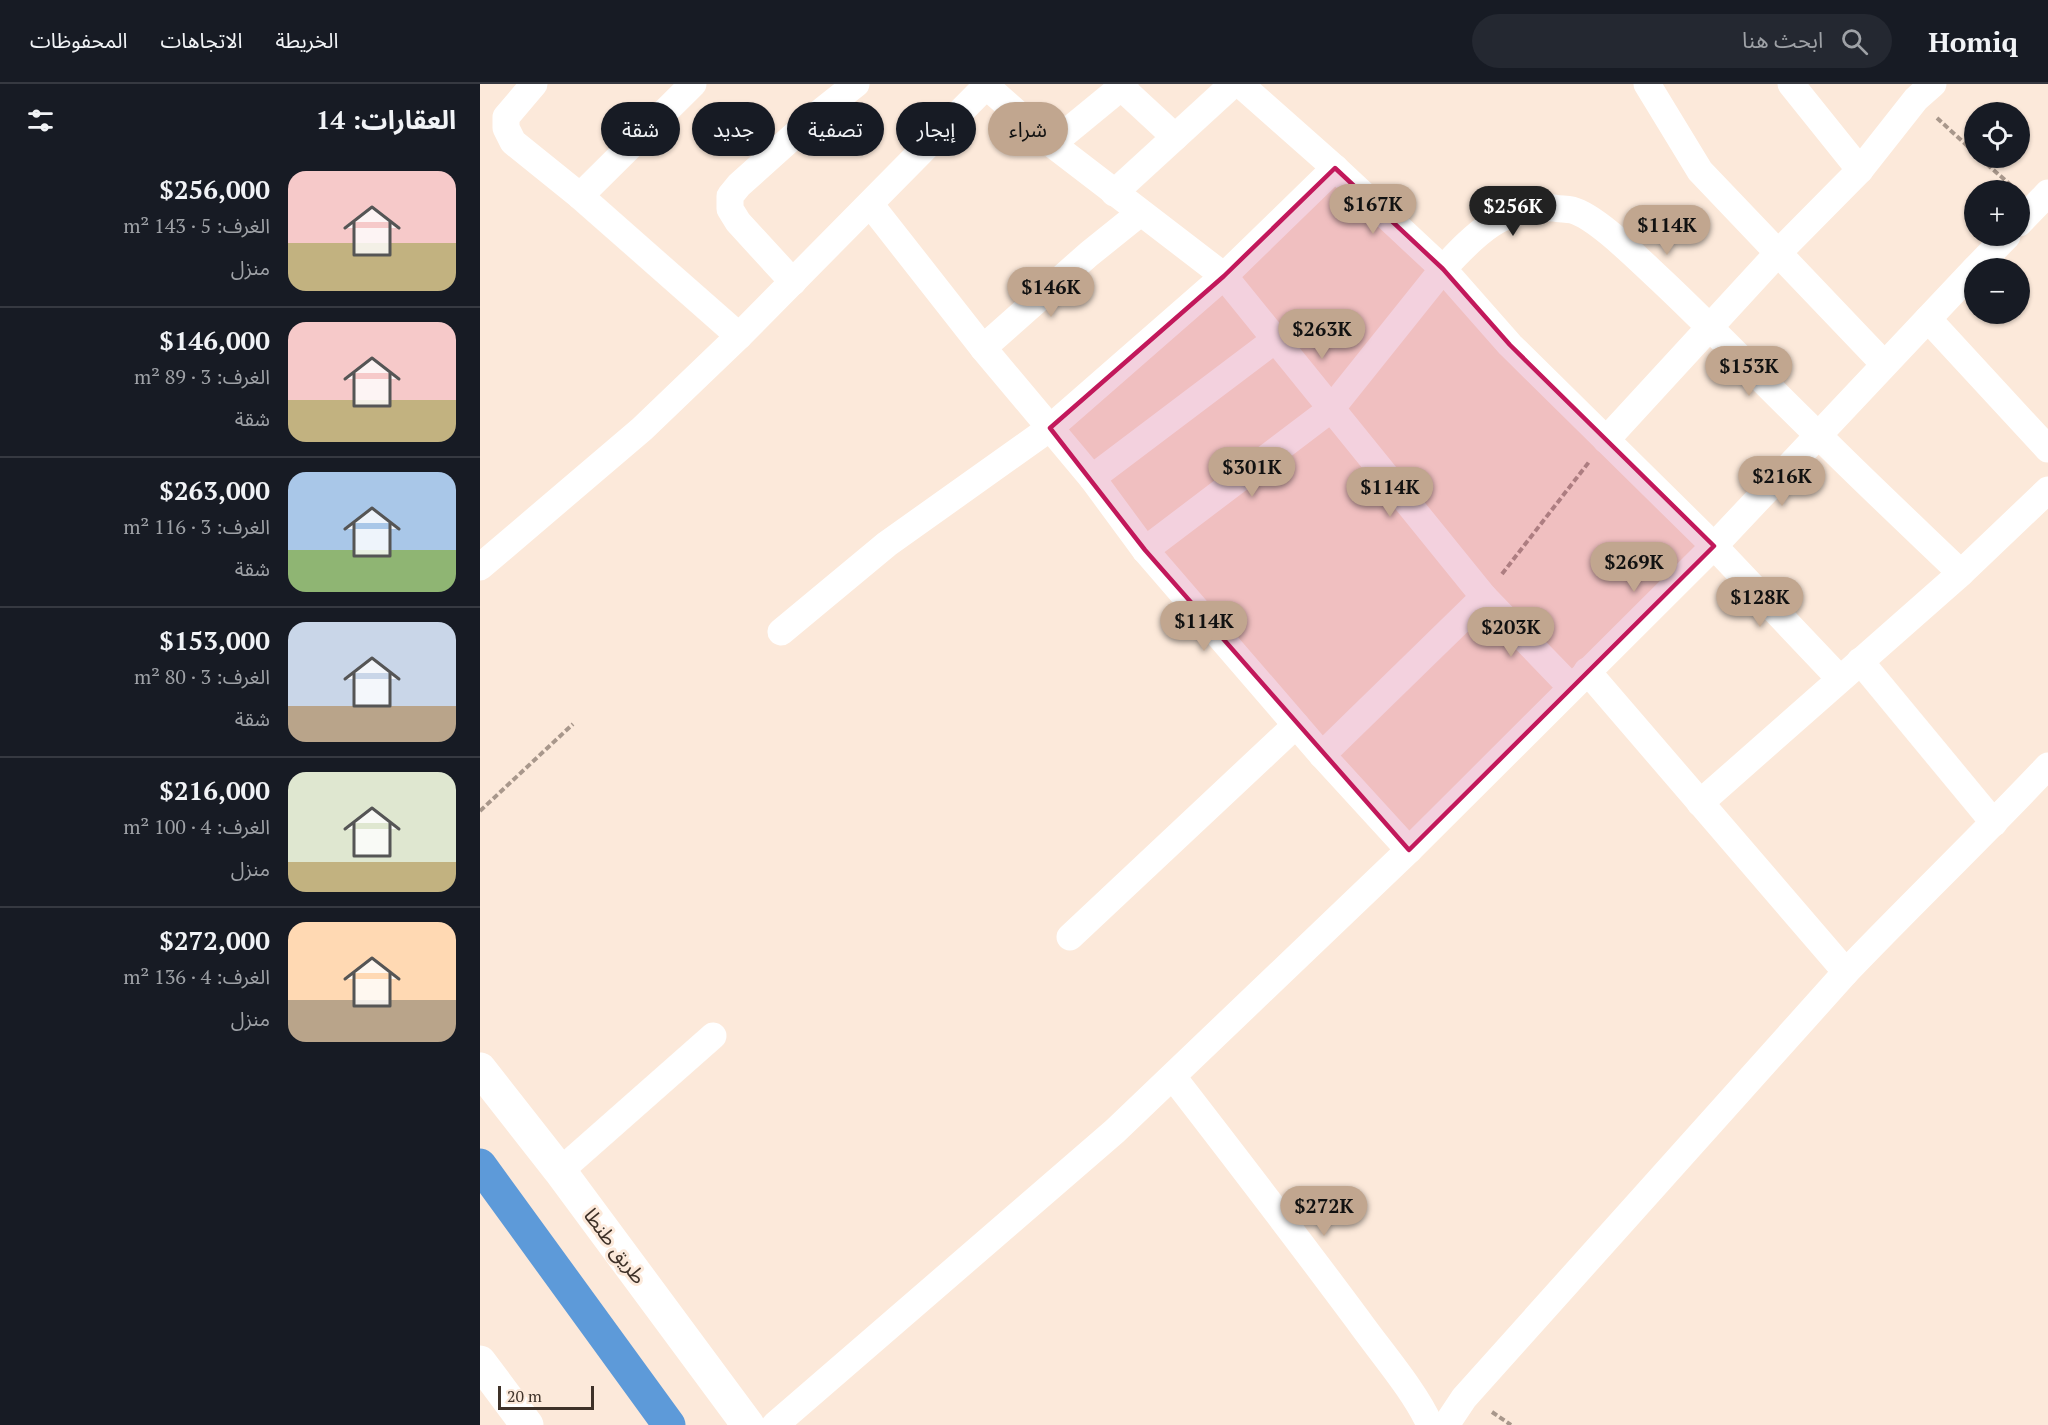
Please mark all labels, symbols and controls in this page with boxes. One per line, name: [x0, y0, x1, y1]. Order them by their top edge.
search box: [1472, 14, 1892, 68]
text: Homiq: [1928, 23, 2018, 60]
text: ابحث هنا: [1742, 25, 1823, 54]
icon: search: [1838, 25, 1871, 58]
text: المحفوظات: [30, 26, 127, 54]
text: الاتجاهات: [160, 26, 242, 54]
text: الخريطة: [275, 26, 338, 54]
text: العقارات: 14: [316, 102, 456, 136]
chip: شقة: [601, 102, 680, 156]
chip: جديد: [692, 102, 775, 156]
chip: تصفية: [787, 102, 884, 156]
chip: إيجار: [896, 102, 976, 156]
chip: شراء: [988, 102, 1068, 156]
map controls: [1964, 102, 2030, 324]
button: locate: [1964, 102, 2030, 168]
icon: filters: [24, 104, 57, 137]
text: $256,000: [159, 172, 270, 206]
button: +: [1964, 180, 2030, 246]
pin: $167K: [1331, 184, 1415, 235]
pin: $256K: [1471, 186, 1555, 237]
text: $167K: [1343, 190, 1403, 217]
text: $256K: [1483, 192, 1543, 219]
icon: home: [336, 195, 408, 267]
pin: $114K: [1625, 205, 1709, 256]
text: $114K: [1637, 211, 1697, 238]
text: الغرف: 5 · 143 m²: [123, 212, 270, 239]
text: منزل: [231, 254, 270, 281]
button: −: [1964, 258, 2030, 324]
pin: $146K: [1009, 267, 1093, 318]
text: $146K: [1021, 273, 1081, 300]
pin: $263K: [1280, 309, 1364, 360]
text: $263K: [1292, 315, 1352, 342]
text: $146,000: [159, 323, 270, 357]
icon: home: [336, 346, 408, 418]
pin: $153K: [1707, 346, 1791, 397]
text: $153K: [1719, 352, 1779, 379]
text: الغرف: 3 · 89 m²: [134, 363, 270, 390]
text: شقة: [235, 405, 270, 432]
pin: $301K: [1210, 447, 1294, 498]
text: $301K: [1222, 453, 1282, 480]
pin: $216K: [1740, 456, 1824, 507]
text: $216K: [1752, 462, 1812, 489]
pin: $114K: [1348, 467, 1432, 518]
text: $263,000: [159, 473, 270, 507]
text: $114K: [1360, 473, 1420, 500]
icon: home: [336, 496, 408, 568]
text: الغرف: 3 · 116 m²: [123, 513, 270, 540]
pin: $269K: [1592, 542, 1676, 593]
text: $269K: [1604, 548, 1664, 575]
text: شقة: [235, 555, 270, 582]
pin: $128K: [1718, 577, 1802, 628]
text: $128K: [1730, 583, 1790, 610]
pin: $114K: [1162, 601, 1246, 652]
text: $114K: [1174, 607, 1234, 634]
pin: $203K: [1469, 607, 1553, 658]
text: $203K: [1481, 613, 1541, 640]
text: $153,000: [159, 623, 270, 657]
icon: home: [336, 646, 408, 718]
text: الغرف: 3 · 80 m²: [134, 663, 270, 690]
text: شقة: [235, 705, 270, 732]
text: $216,000: [159, 773, 270, 807]
icon: home: [336, 796, 408, 868]
text: الغرف: 4 · 100 m²: [123, 813, 270, 840]
text: منزل: [231, 855, 270, 882]
text: $272,000: [159, 923, 270, 957]
icon: home: [336, 946, 408, 1018]
text: الغرف: 4 · 136 m²: [123, 963, 270, 990]
text: منزل: [231, 1005, 270, 1032]
pin: $272K: [1282, 1186, 1366, 1237]
text: $272K: [1294, 1192, 1354, 1219]
street label: طريق طنطا: [578, 1202, 653, 1289]
scale bar: [498, 1383, 594, 1410]
text: 20 m: [507, 1385, 542, 1407]

